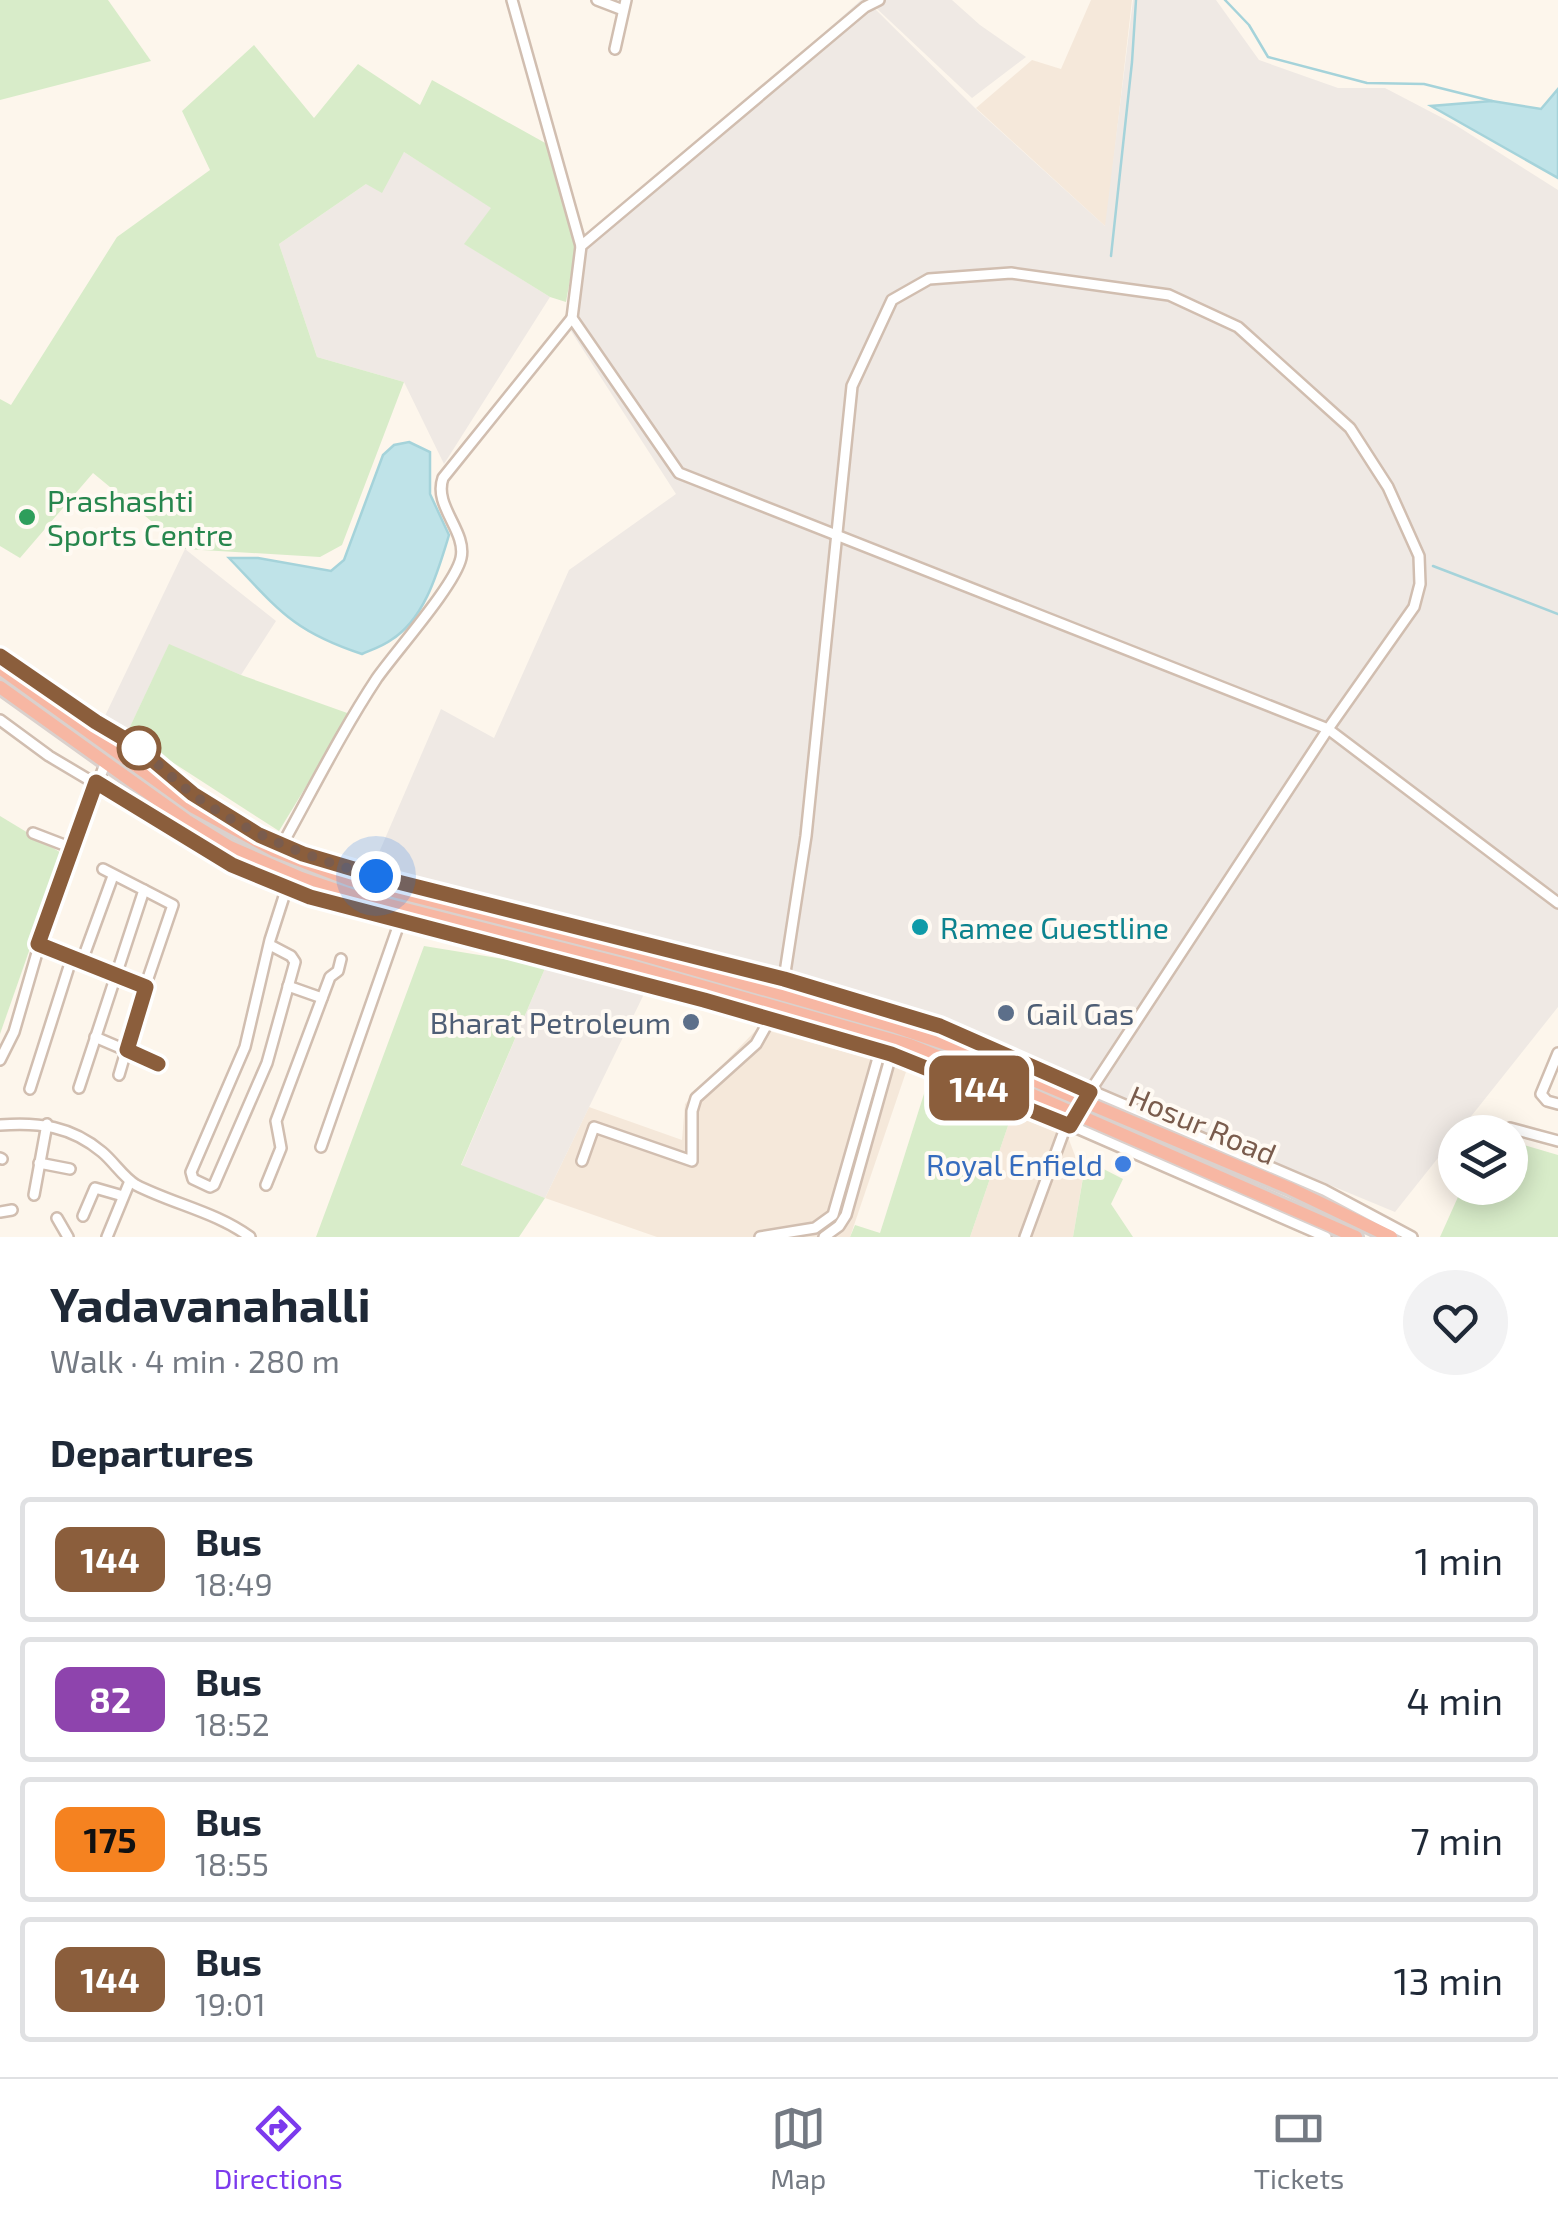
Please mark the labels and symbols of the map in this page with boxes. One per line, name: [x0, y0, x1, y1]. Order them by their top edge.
place label: Prashashti Sports Centre: [47, 482, 233, 552]
marker: Prashashti Sports Centre: [16, 506, 38, 528]
unlabelled marker: [118, 727, 160, 769]
your location: [351, 851, 401, 901]
place label: Ramee Guestline: [940, 909, 1169, 945]
marker: Ramee Guestline: [909, 916, 931, 938]
place label: Gail Gas: [1026, 995, 1134, 1031]
marker: Gail Gas: [995, 1002, 1017, 1024]
place label: Bharat Petroleum: [430, 1004, 671, 1040]
marker: Bharat Petroleum: [680, 1011, 702, 1033]
line badge: 144: [922, 1056, 1036, 1120]
street label: Hosur Road: [1124, 1077, 1282, 1171]
place label: Royal Enfield: [926, 1146, 1103, 1182]
marker: Royal Enfield: [1112, 1153, 1134, 1175]

